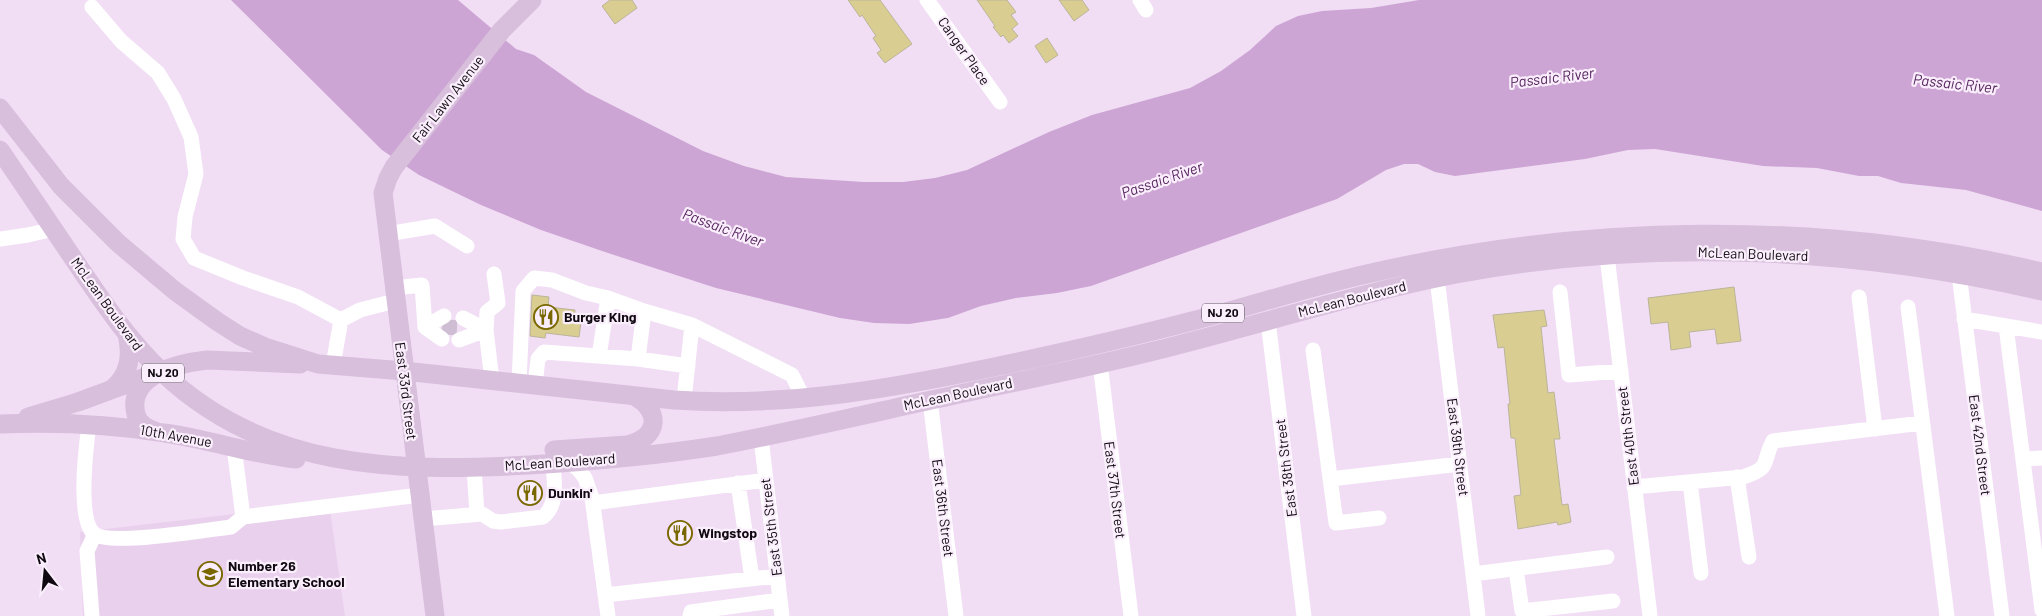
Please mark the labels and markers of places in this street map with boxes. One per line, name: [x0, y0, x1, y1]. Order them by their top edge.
restaurant icon: Burger King: [533, 304, 559, 330]
place label: Burger King: [564, 308, 637, 325]
restaurant icon: Dunkin': [517, 480, 543, 506]
place label: Dunkin': [548, 484, 593, 501]
restaurant icon: Wingstop: [667, 520, 693, 546]
place label: Wingstop: [698, 524, 757, 541]
place label: Number 26 Elementary School: [228, 557, 345, 590]
school or university icon: Number 26 Elementary School: [197, 561, 223, 587]

